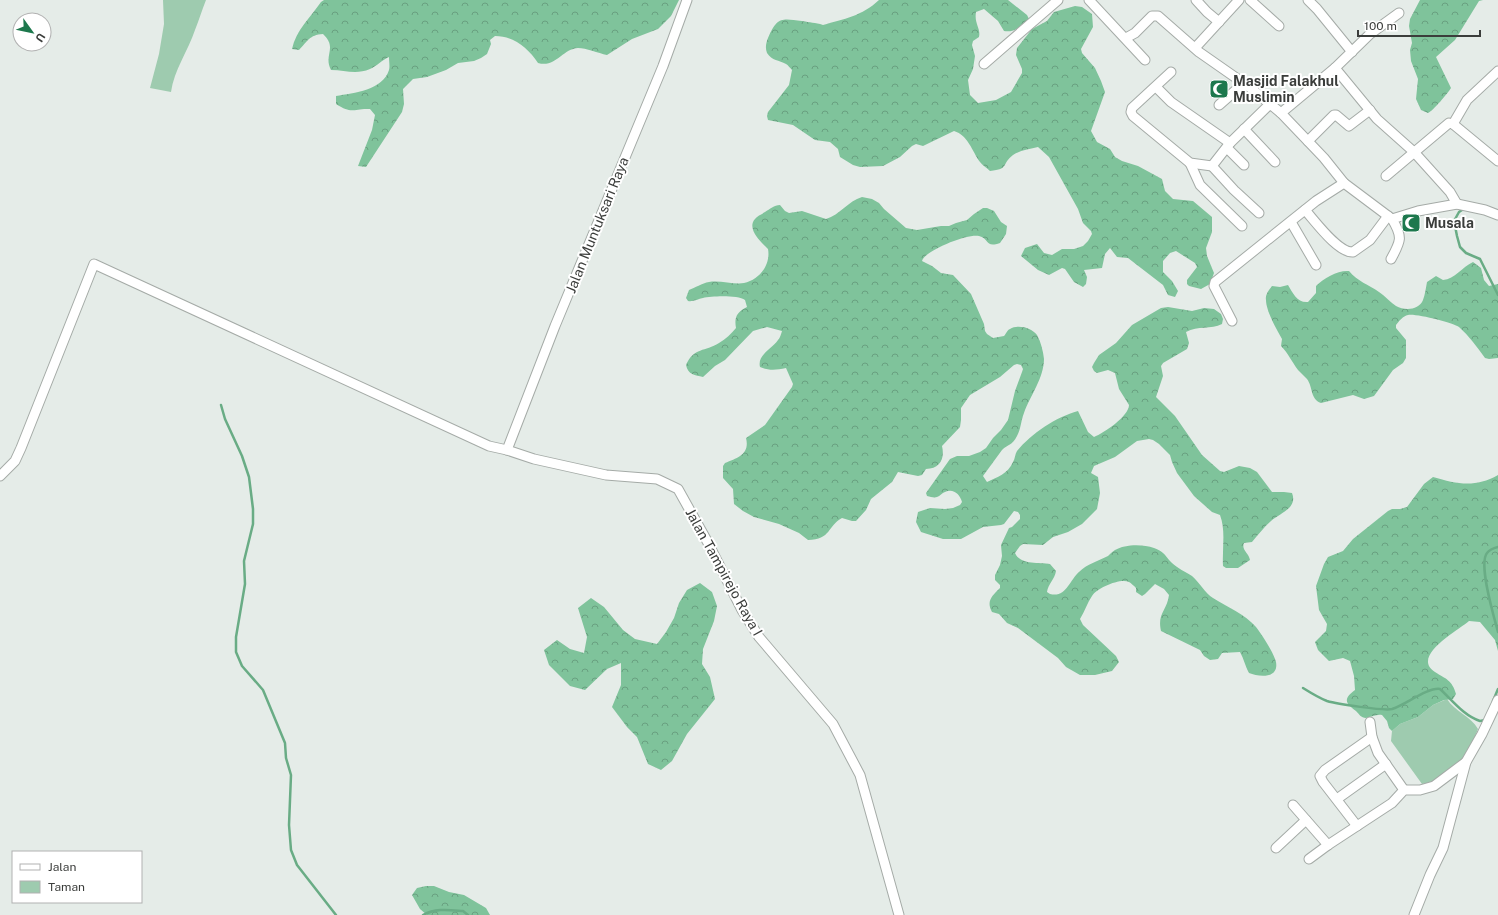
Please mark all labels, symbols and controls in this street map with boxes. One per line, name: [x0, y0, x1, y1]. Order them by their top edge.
north arrow: [12, 12, 52, 52]
scale bar: [1358, 12, 1480, 38]
text: 100 m: [1364, 19, 1397, 33]
text: U: [33, 31, 48, 44]
place label: Masjid Falakhul Muslimin: [1233, 73, 1339, 105]
mosque icon: Masjid Falakhul Muslimin: [1208, 78, 1230, 100]
street label: Jalan Muntuksari Raya: [562, 155, 632, 295]
mosque icon: Musala: [1400, 212, 1422, 234]
place label: Musala: [1425, 215, 1474, 231]
street label: Jalan Tampirejo Raya I: [682, 505, 766, 639]
legend: [12, 851, 142, 903]
text: Jalan: [48, 860, 77, 874]
text: Taman: [48, 880, 85, 894]

